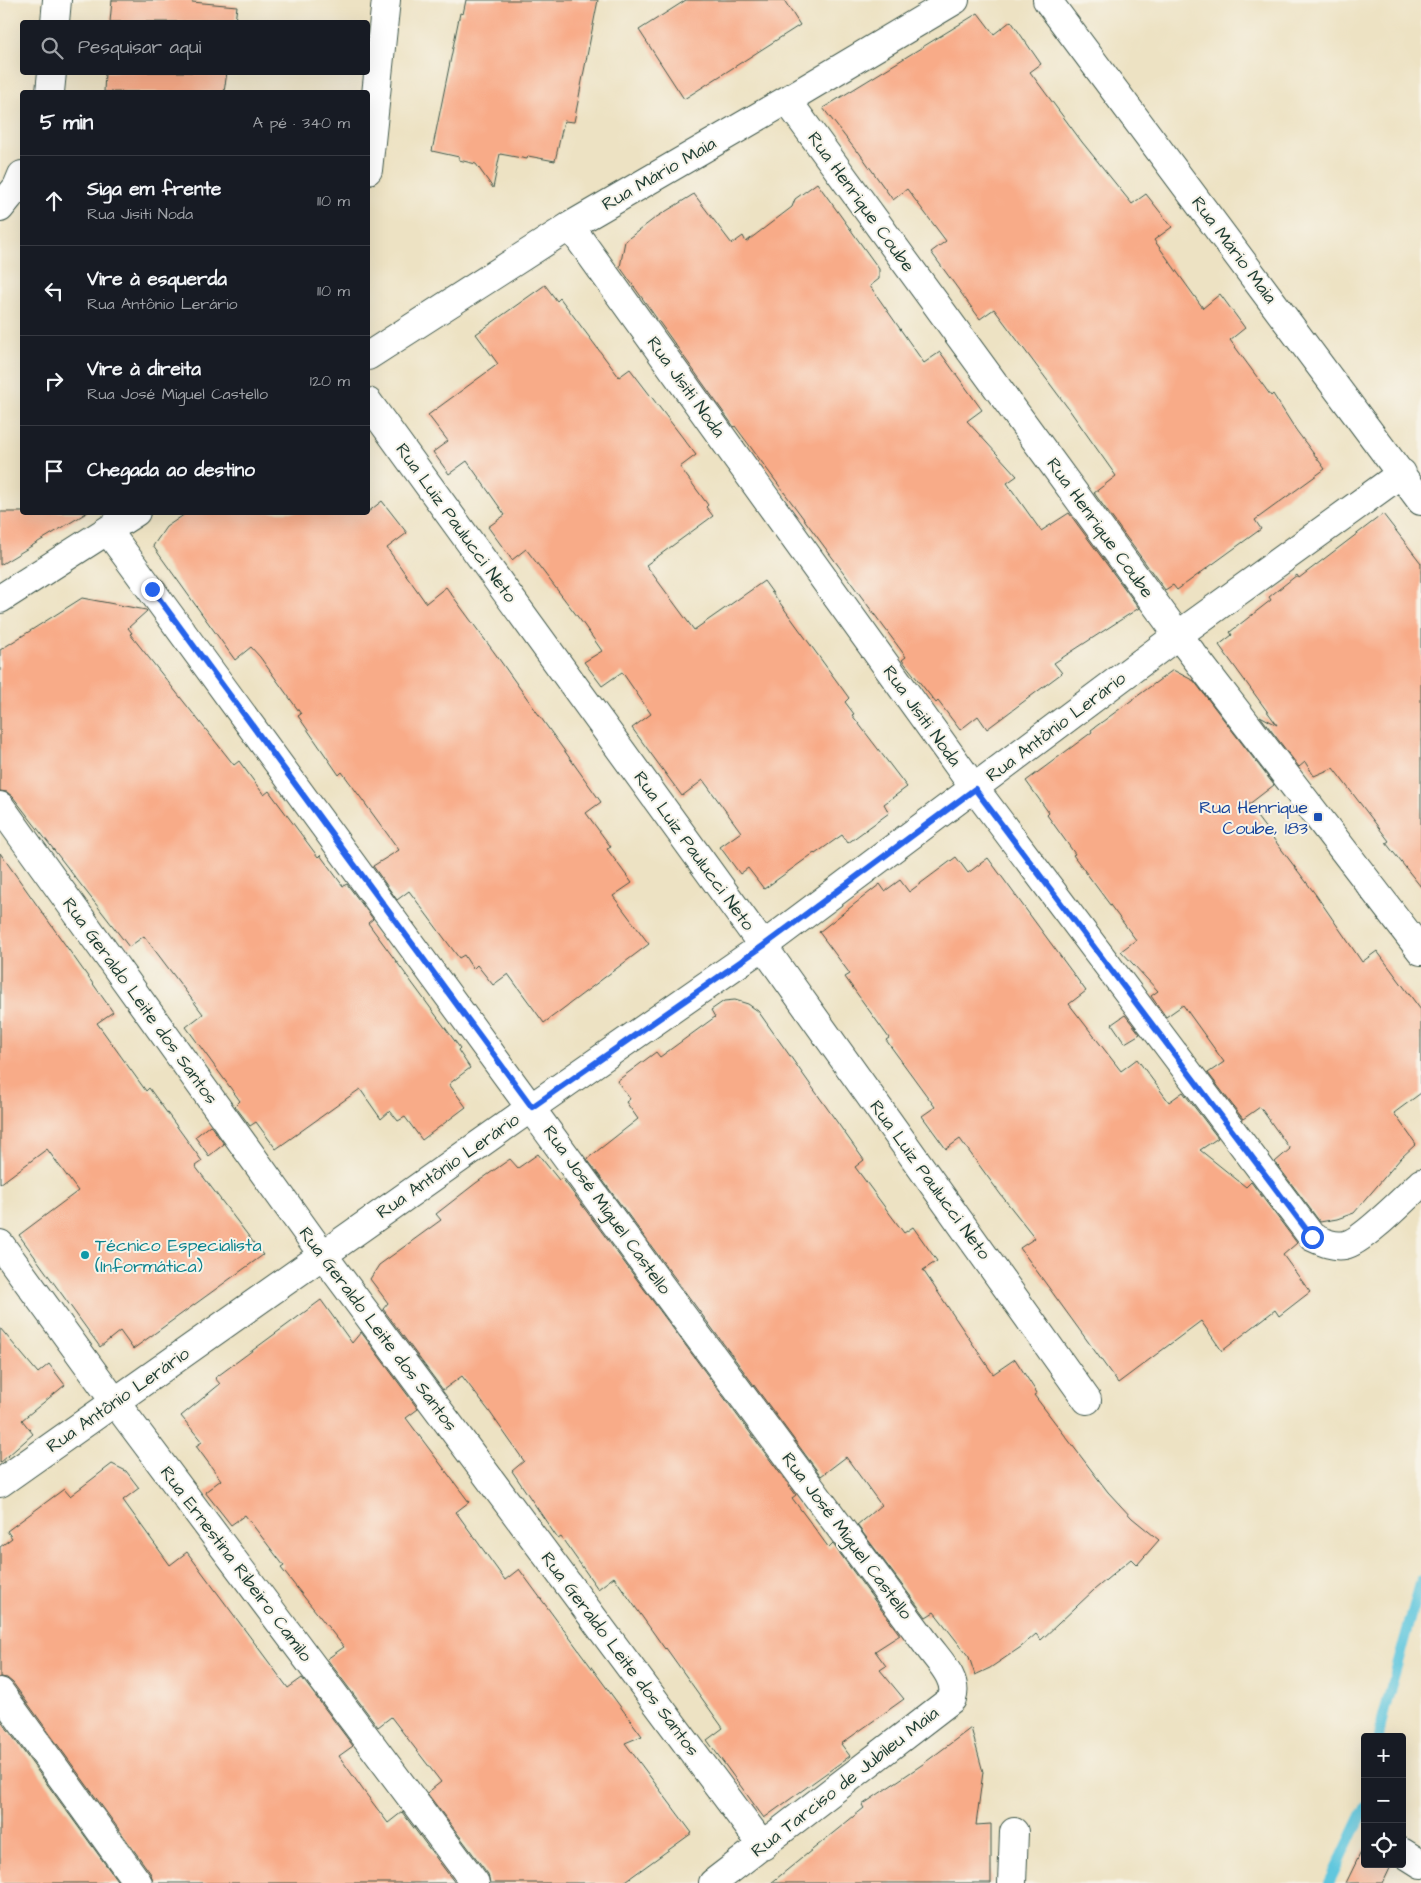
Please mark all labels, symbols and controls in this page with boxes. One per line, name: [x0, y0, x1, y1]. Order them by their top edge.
search box: [20, 20, 370, 75]
icon: search: [38, 34, 66, 62]
text: Pesquisar aqui: [78, 34, 201, 61]
text: 5 min: [40, 108, 93, 137]
text: A pé · 340 m: [253, 112, 350, 134]
street label: Rua Henrique Coube: [802, 127, 921, 277]
street label: Rua Mário Maia: [597, 131, 721, 217]
text: Siga em frente: [87, 176, 221, 203]
icon: ahead: [40, 187, 68, 215]
text: 110 m: [317, 190, 350, 212]
street label: Rua Mário Maia: [1185, 191, 1283, 309]
text: Rua Jisiti Noda: [87, 203, 193, 225]
text: Vire à esquerda: [87, 266, 227, 293]
icon: left: [40, 277, 68, 305]
text: 110 m: [317, 280, 350, 302]
text: Rua Antônio Lerário: [87, 293, 238, 315]
street label: Rua Jisiti Noda: [641, 331, 731, 443]
text: Vire à direita: [87, 356, 201, 383]
icon: right: [40, 367, 68, 395]
text: 120 m: [310, 370, 350, 392]
text: Rua José Miguel Castello: [87, 383, 268, 405]
street label: Rua Luiz Paulucci Neto: [390, 438, 522, 608]
street label: Rua Henrique Coube: [1041, 453, 1160, 603]
icon: arrive: [40, 457, 68, 485]
text: Chegada ao destino: [87, 457, 255, 484]
route end: [141, 578, 164, 601]
street label: Rua Jisiti Noda: [877, 660, 967, 772]
street label: Rua Antônio Lerário: [981, 666, 1131, 788]
street label: Rua Luiz Paulucci Neto: [628, 766, 760, 936]
place label: Rua Henrique Coube, 183: [1199, 795, 1308, 841]
marker: Rua Henrique Coube, 183: [1312, 811, 1324, 823]
street label: Rua Geraldo Leite dos Santos: [56, 893, 224, 1109]
street label: Rua Luiz Paulucci Neto: [864, 1095, 996, 1265]
street label: Rua Antônio Lerário: [371, 1107, 525, 1225]
street label: Rua José Miguel Castello: [536, 1120, 677, 1300]
street label: Rua Geraldo Leite dos Santos: [293, 1222, 463, 1436]
route start: [1301, 1226, 1324, 1249]
place label: Técnico Especialista (Informática): [95, 1233, 262, 1279]
marker: Técnico Especialista (Informática): [79, 1249, 91, 1261]
street label: Rua Antônio Lerário: [41, 1341, 195, 1459]
street label: Rua José Miguel Castello: [775, 1447, 918, 1625]
street label: Rua Ernestina Ribeiro Camilo: [154, 1461, 318, 1667]
street label: Rua Geraldo Leite dos Santos: [535, 1547, 705, 1761]
street label: Rua Tarciso de Jubileu Maia: [746, 1701, 944, 1863]
map controls: [1361, 1733, 1406, 1868]
button: +: [1361, 1733, 1406, 1778]
button: −: [1361, 1778, 1406, 1823]
button: locate: [1361, 1823, 1406, 1868]

